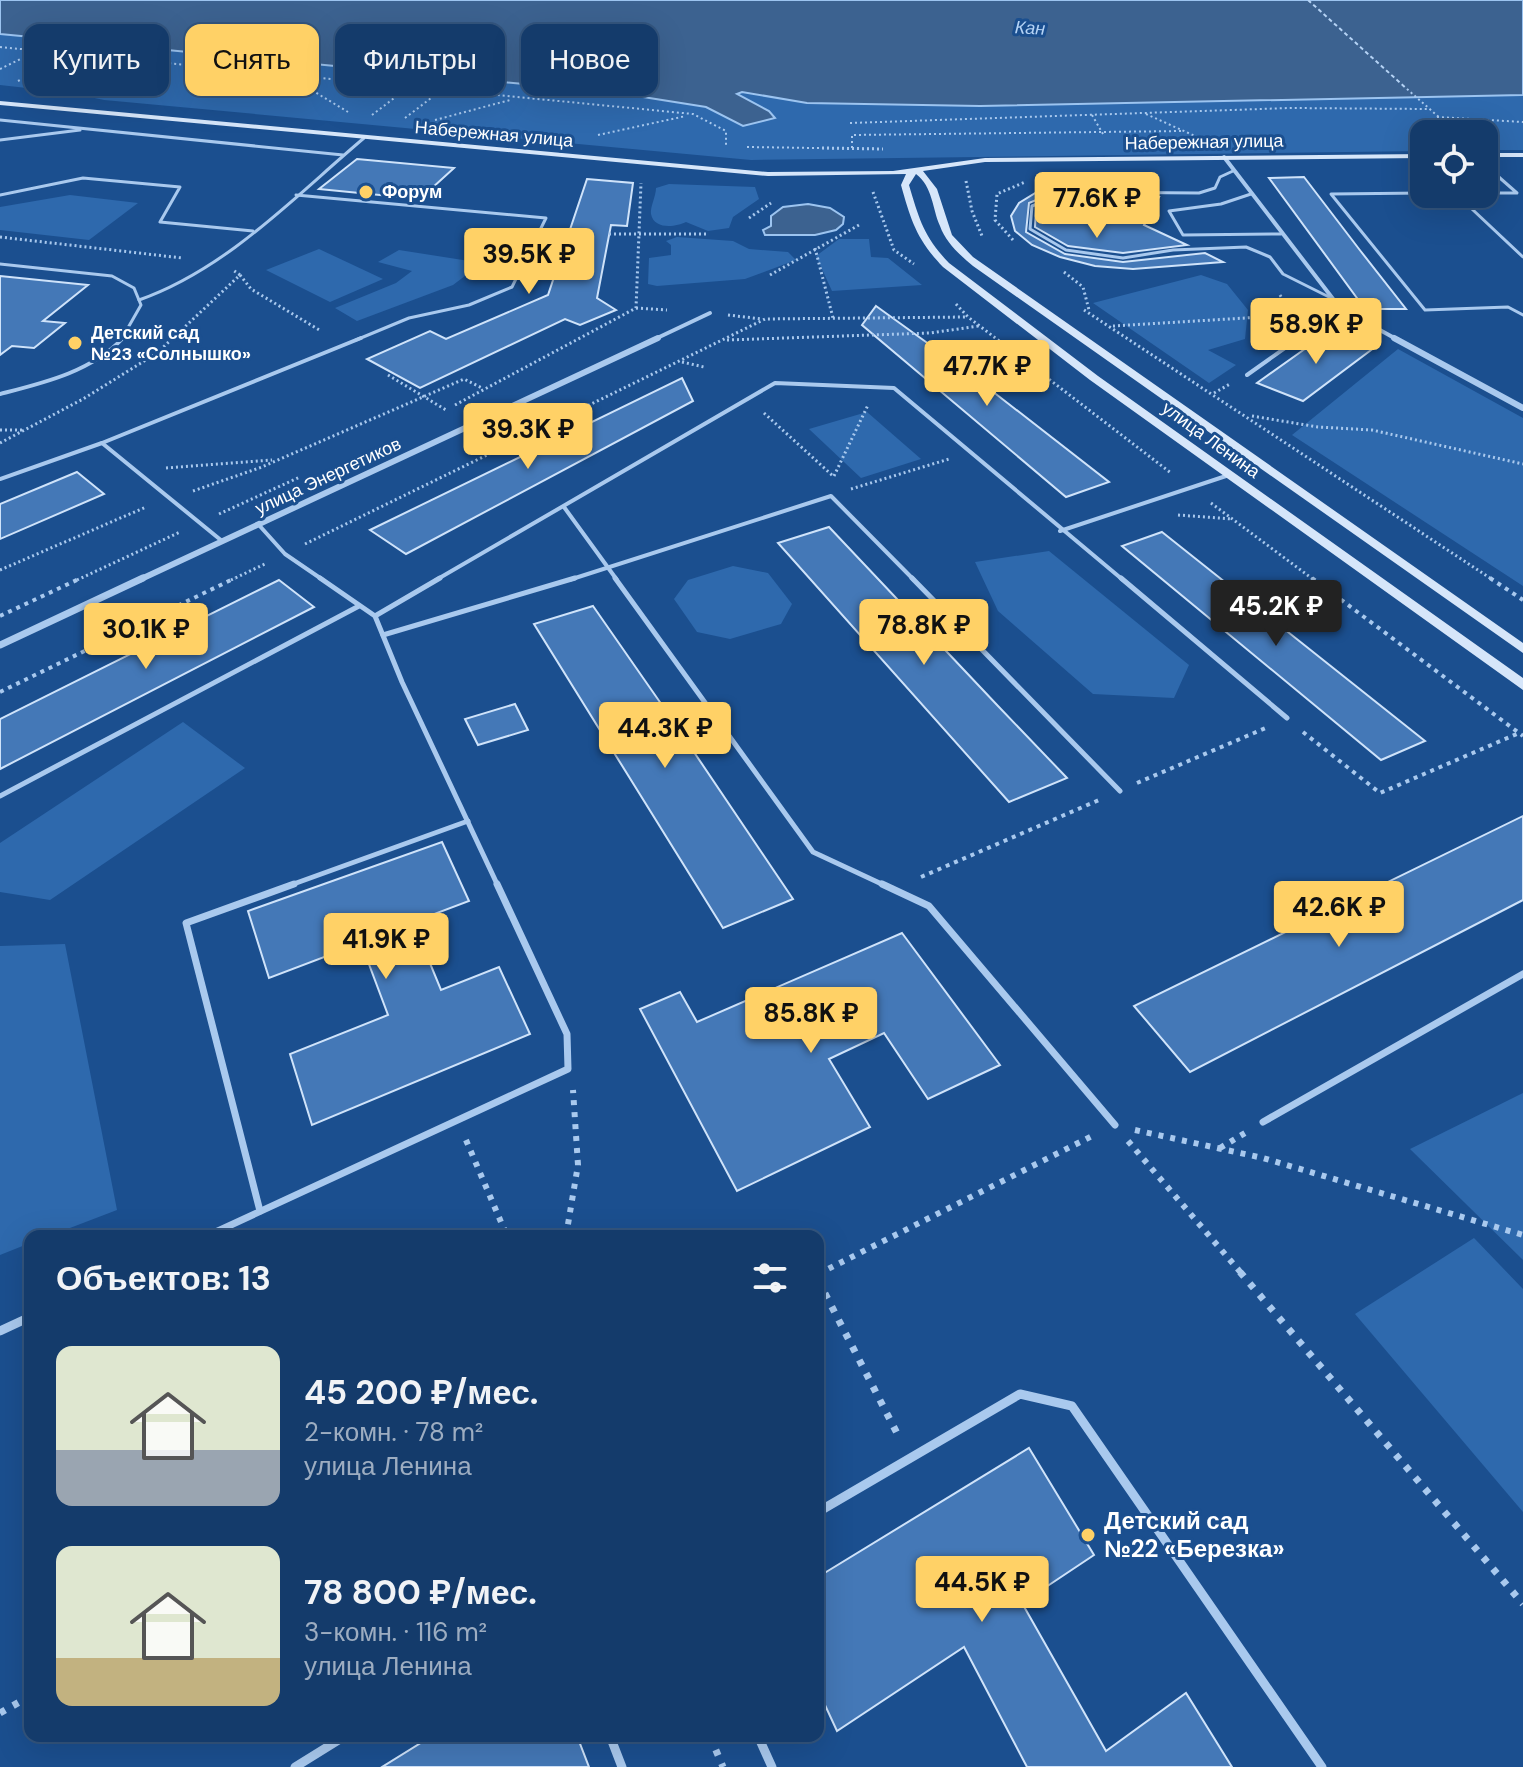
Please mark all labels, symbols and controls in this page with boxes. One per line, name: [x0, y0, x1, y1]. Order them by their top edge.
water label: Кан: [1014, 15, 1046, 41]
chip: Купить: [24, 24, 169, 96]
chip: Снять: [185, 24, 319, 96]
chip: Фильтры: [335, 24, 505, 96]
chip: Новое: [521, 24, 658, 96]
street label: Набережная улица: [414, 115, 575, 153]
map controls: [1410, 120, 1498, 208]
button: locate: [1410, 120, 1498, 208]
street label: Набережная улица: [1124, 129, 1285, 155]
pin: 77.6K ₽: [1023, 172, 1171, 240]
place label: Форум: [382, 180, 442, 204]
text: 77.6K ₽: [1053, 181, 1141, 215]
marker: Форум: [357, 183, 375, 201]
pin: 39.5K ₽: [455, 228, 603, 296]
text: 39.5K ₽: [482, 237, 576, 271]
pin: 58.9K ₽: [1242, 298, 1390, 366]
text: 58.9K ₽: [1268, 307, 1364, 341]
place label: Детский сад №23 «Солнышко»: [91, 321, 251, 366]
marker: Детский сад №23 «Солнышко»: [66, 334, 84, 352]
pin: 47.7K ₽: [913, 340, 1061, 408]
text: 47.7K ₽: [942, 349, 1032, 383]
street label: улица Ленина: [1157, 396, 1266, 484]
pin: 39.3K ₽: [454, 403, 602, 471]
text: 39.3K ₽: [481, 412, 575, 446]
street label: улица Энергетиков: [251, 432, 405, 520]
pin: 45.2K ₽: [1202, 580, 1350, 648]
text: 45.2K ₽: [1229, 589, 1323, 623]
pin: 78.8K ₽: [850, 599, 998, 667]
pin: 30.1K ₽: [72, 603, 220, 671]
text: 78.8K ₽: [877, 608, 971, 642]
text: 30.1K ₽: [102, 612, 190, 646]
pin: 44.3K ₽: [591, 702, 739, 770]
text: 44.3K ₽: [617, 711, 713, 745]
pin: 42.6K ₽: [1265, 881, 1413, 949]
text: 42.6K ₽: [1292, 890, 1386, 924]
pin: 41.9K ₽: [312, 913, 460, 981]
text: 41.9K ₽: [342, 922, 430, 956]
pin: 85.8K ₽: [737, 987, 885, 1055]
text: 85.8K ₽: [763, 996, 859, 1030]
text: Объектов: 13: [56, 1256, 271, 1301]
icon: filters: [748, 1256, 792, 1300]
text: 45 200 ₽/мес.: [304, 1370, 538, 1415]
icon: home: [120, 1378, 216, 1474]
text: 2-комн. · 78 m²: [304, 1415, 483, 1449]
text: улица Ленина: [304, 1449, 472, 1483]
place label: Детский сад №22 «Березка»: [1104, 1505, 1285, 1564]
marker: Детский сад №22 «Березка»: [1079, 1526, 1097, 1544]
pin: 44.5K ₽: [908, 1556, 1056, 1624]
text: 44.5K ₽: [934, 1565, 1030, 1599]
text: 78 800 ₽/мес.: [304, 1570, 537, 1615]
icon: home: [120, 1578, 216, 1674]
text: 3-комн. · 116 m²: [304, 1615, 487, 1649]
text: улица Ленина: [304, 1649, 472, 1683]

